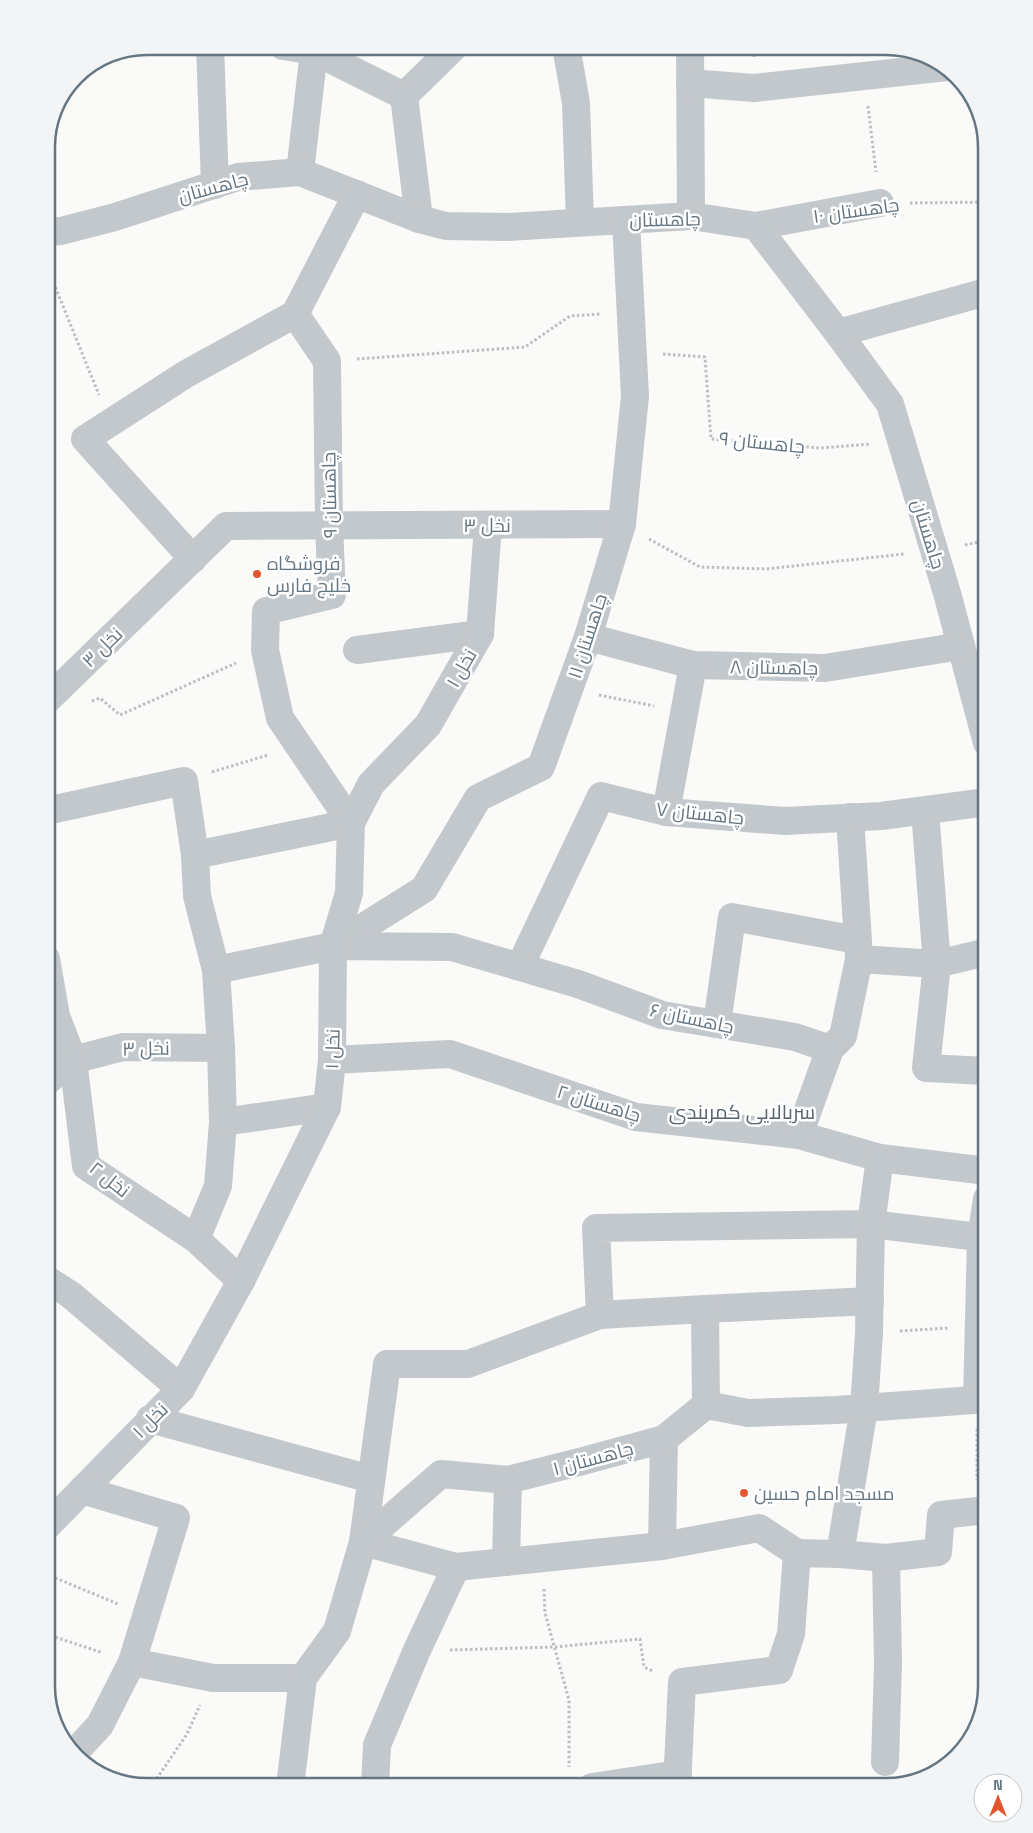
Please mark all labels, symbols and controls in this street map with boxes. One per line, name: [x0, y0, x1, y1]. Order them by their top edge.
street label: چاهستان: [175, 166, 251, 209]
street label: چاهستان ۱۰: [811, 192, 901, 229]
street label: چاهستان: [629, 206, 701, 233]
street label: چاهستان ۹: [718, 426, 806, 459]
street label: چاهستان ۹: [316, 452, 343, 538]
street label: چاهستان: [906, 496, 951, 572]
street label: نخل ۳: [463, 513, 511, 538]
place label: فروشگاه خلیج فارس: [267, 551, 351, 599]
marker: فروشگاه خلیج فارس: [251, 568, 263, 580]
street label: چاهستان ۱۱: [562, 590, 613, 682]
street label: نخل ۳: [77, 622, 128, 673]
street label: نخل ۱: [440, 644, 482, 692]
street label: چاهستان ۸: [730, 654, 818, 681]
street label: چاهستان ۷: [655, 796, 745, 831]
street label: چاهستان ۶: [648, 997, 736, 1040]
street label: نخل ۱: [319, 1028, 346, 1070]
street label: نخل ۳: [122, 1036, 170, 1061]
street label: چاهستان ۲: [554, 1079, 644, 1128]
district label: سربالایی کمربندی: [669, 1099, 815, 1125]
street label: نخل ۲: [84, 1156, 135, 1203]
street label: نخل ۱: [127, 1397, 174, 1444]
street label: چاهستان ۱: [550, 1436, 636, 1481]
place label: مسجد امام حسین: [754, 1481, 895, 1507]
marker: مسجد امام حسین: [738, 1487, 750, 1499]
north arrow: [973, 1773, 1023, 1823]
text: N: [993, 1776, 1003, 1794]

